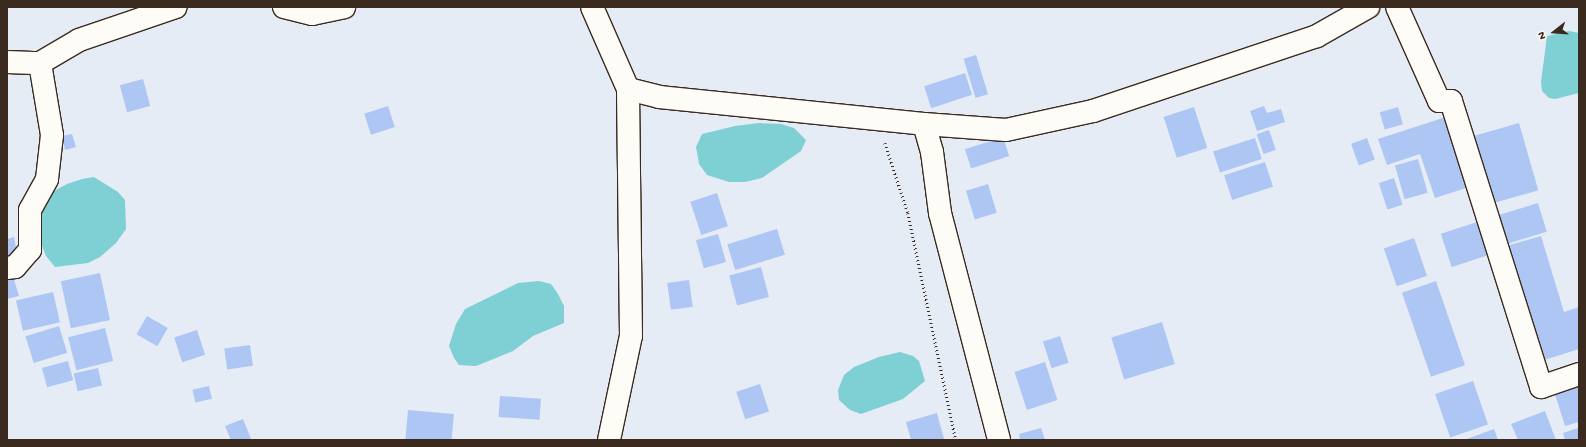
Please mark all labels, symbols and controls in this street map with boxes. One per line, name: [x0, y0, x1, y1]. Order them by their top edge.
north arrow: [1534, 12, 1574, 52]
text: N: [1536, 30, 1549, 41]

